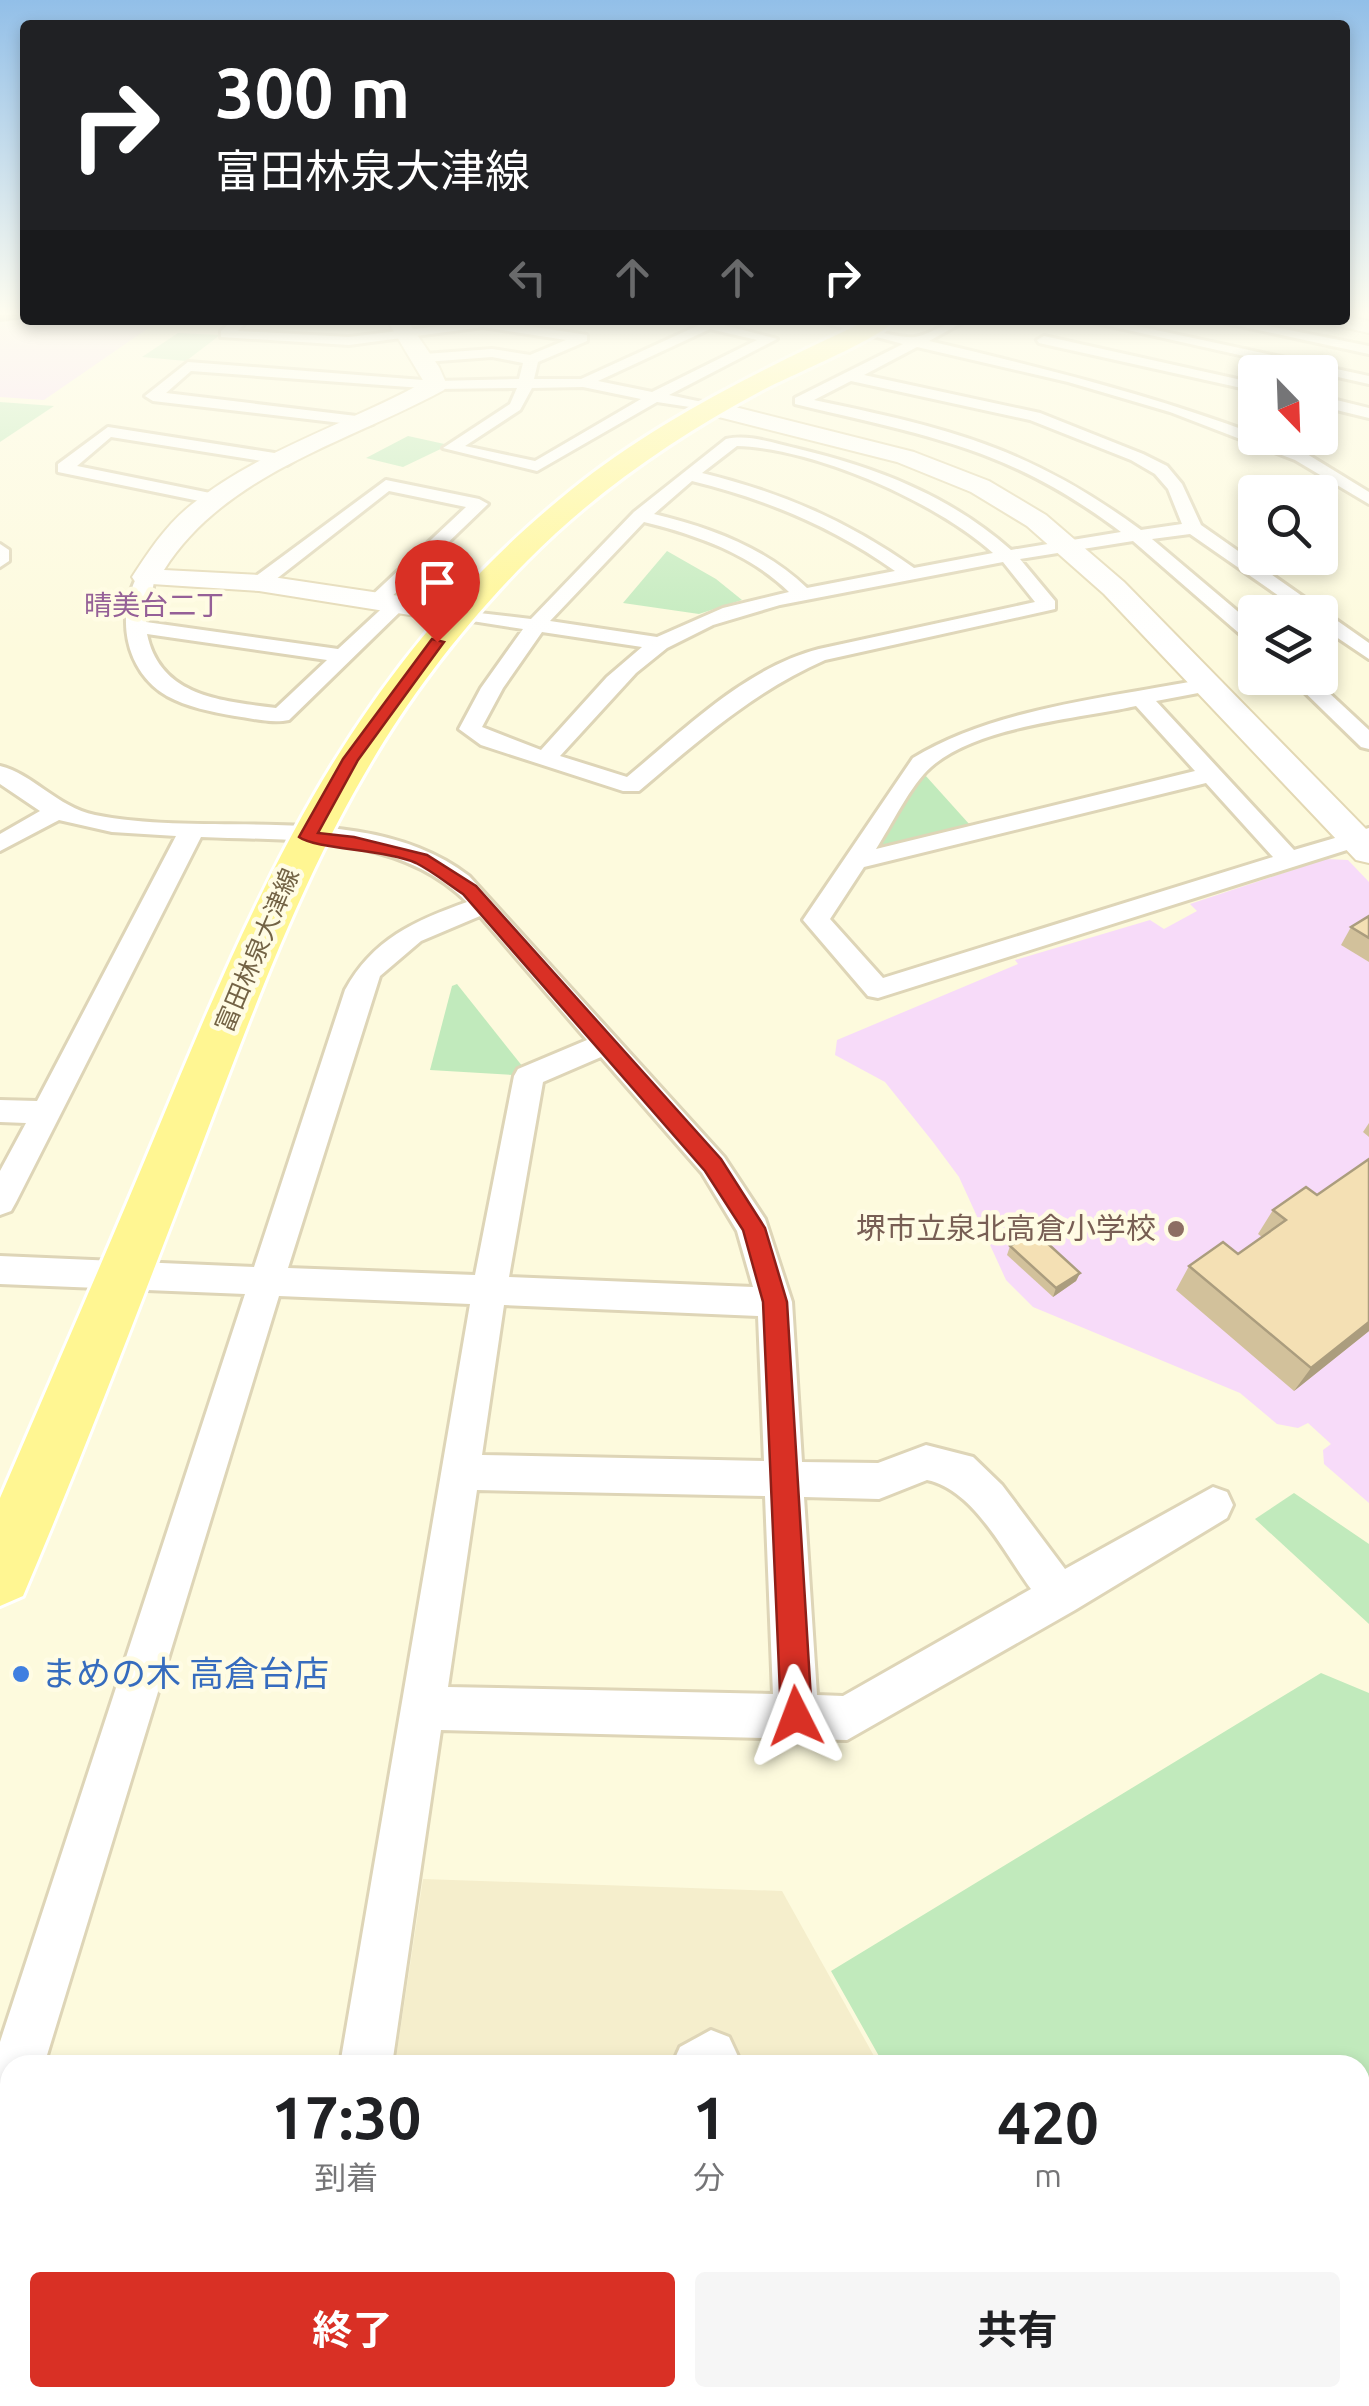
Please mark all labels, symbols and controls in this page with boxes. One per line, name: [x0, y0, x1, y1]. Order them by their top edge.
text: 300 m: [215, 53, 410, 131]
icon: right: [50, 60, 180, 190]
text: 富田林泉大津線: [215, 145, 530, 196]
icon: left: [500, 250, 555, 305]
icon: ahead: [605, 250, 660, 305]
icon: ahead: [710, 250, 765, 305]
icon: right: [815, 250, 870, 305]
north arrow: [1238, 355, 1338, 455]
map controls: [1238, 355, 1338, 695]
button: search: [1238, 475, 1338, 575]
pin: [395, 540, 480, 643]
icon: arrive: [410, 555, 465, 610]
district label: 晴美台二丁: [84, 589, 224, 620]
button: layers: [1238, 595, 1338, 695]
street label: 富田林泉大津線: [210, 864, 304, 1036]
place label: 堺市立泉北高倉小学校: [856, 1211, 1156, 1245]
marker: 堺市立泉北高倉小学校: [1165, 1218, 1187, 1240]
place label: まめの木 高倉台店: [41, 1653, 329, 1693]
marker: まめの木 高倉台店: [10, 1663, 32, 1685]
position arrow: [744, 1664, 848, 1768]
text: 17:30: [271, 2083, 421, 2150]
text: 1: [692, 2083, 726, 2150]
text: 420: [997, 2088, 1099, 2155]
text: m: [1034, 2157, 1062, 2193]
text: 到着: [314, 2159, 378, 2195]
text: 分: [693, 2159, 725, 2195]
button: 終了: [30, 2272, 675, 2387]
button: 共有: [695, 2272, 1340, 2387]

